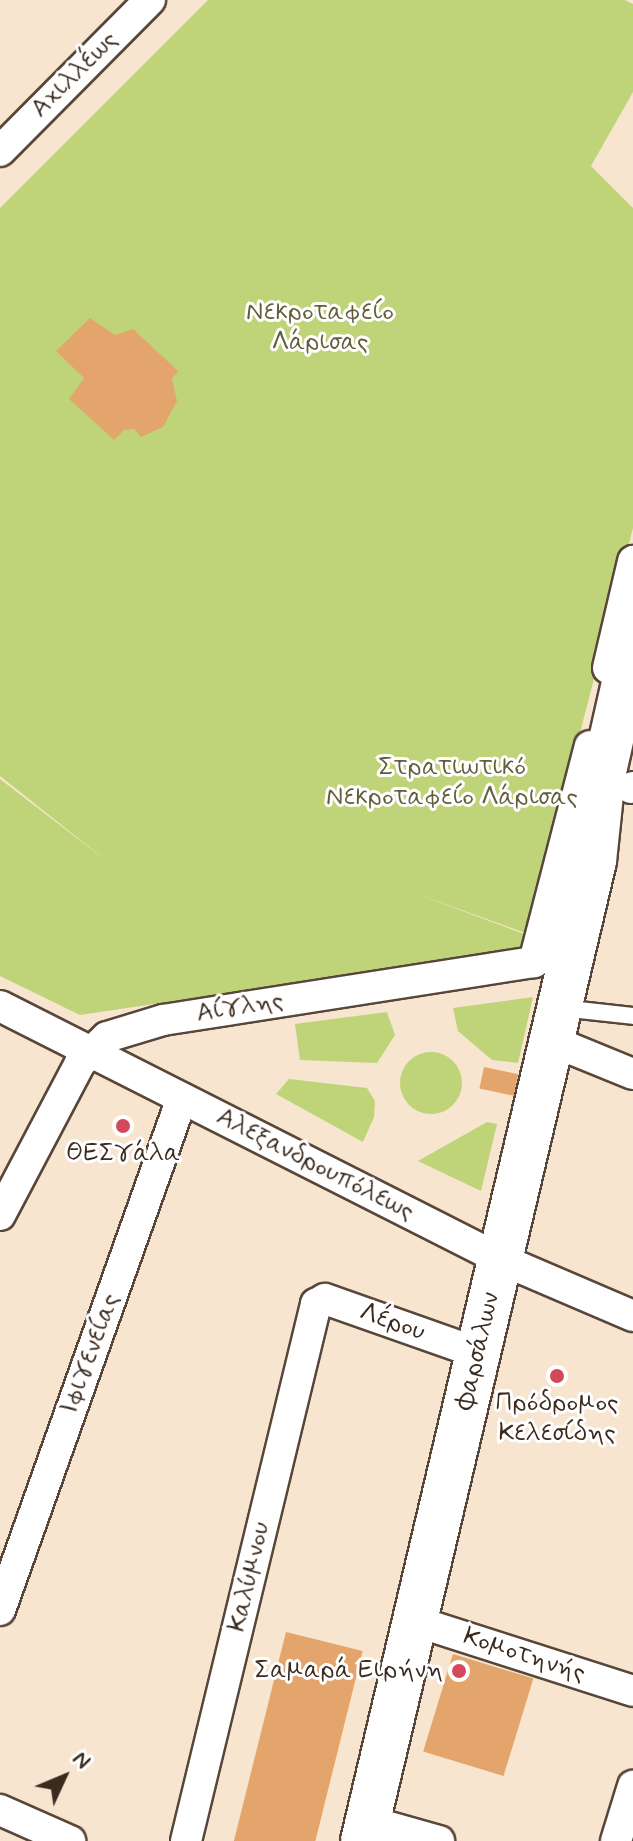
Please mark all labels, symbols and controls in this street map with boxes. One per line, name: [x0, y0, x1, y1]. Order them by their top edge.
street label: Αχιλλέως: [25, 25, 125, 125]
park label: Νεκροταφείο Λάρισας: [246, 297, 394, 358]
park label: Στρατιωτικό Νεκροταφείο Λάρισας: [326, 752, 578, 814]
street label: Αίγλης: [194, 986, 286, 1030]
street label: Αλεξανδρουπόλεως: [211, 1102, 419, 1228]
marker: ΘΕΣγάλα: [114, 1117, 132, 1135]
place label: ΘΕΣγάλα: [66, 1138, 180, 1170]
street label: Ιφιγενείας: [55, 1289, 127, 1419]
street label: Φαρσάλων: [450, 1289, 508, 1413]
street label: Λέρου: [355, 1297, 429, 1349]
marker: Πρόδρομος Κελεσίδης: [548, 1367, 566, 1385]
place label: Πρόδρομος Κελεσίδης: [496, 1388, 618, 1450]
street label: Καλύμνου: [222, 1519, 278, 1635]
street label: Κομοτηνής: [459, 1622, 589, 1690]
place label: Σαμαρά Ειρήνη: [254, 1655, 443, 1687]
marker: Σαμαρά Ειρήνη: [450, 1662, 468, 1680]
north arrow: [24, 1737, 104, 1817]
text: N: [66, 1745, 96, 1775]

